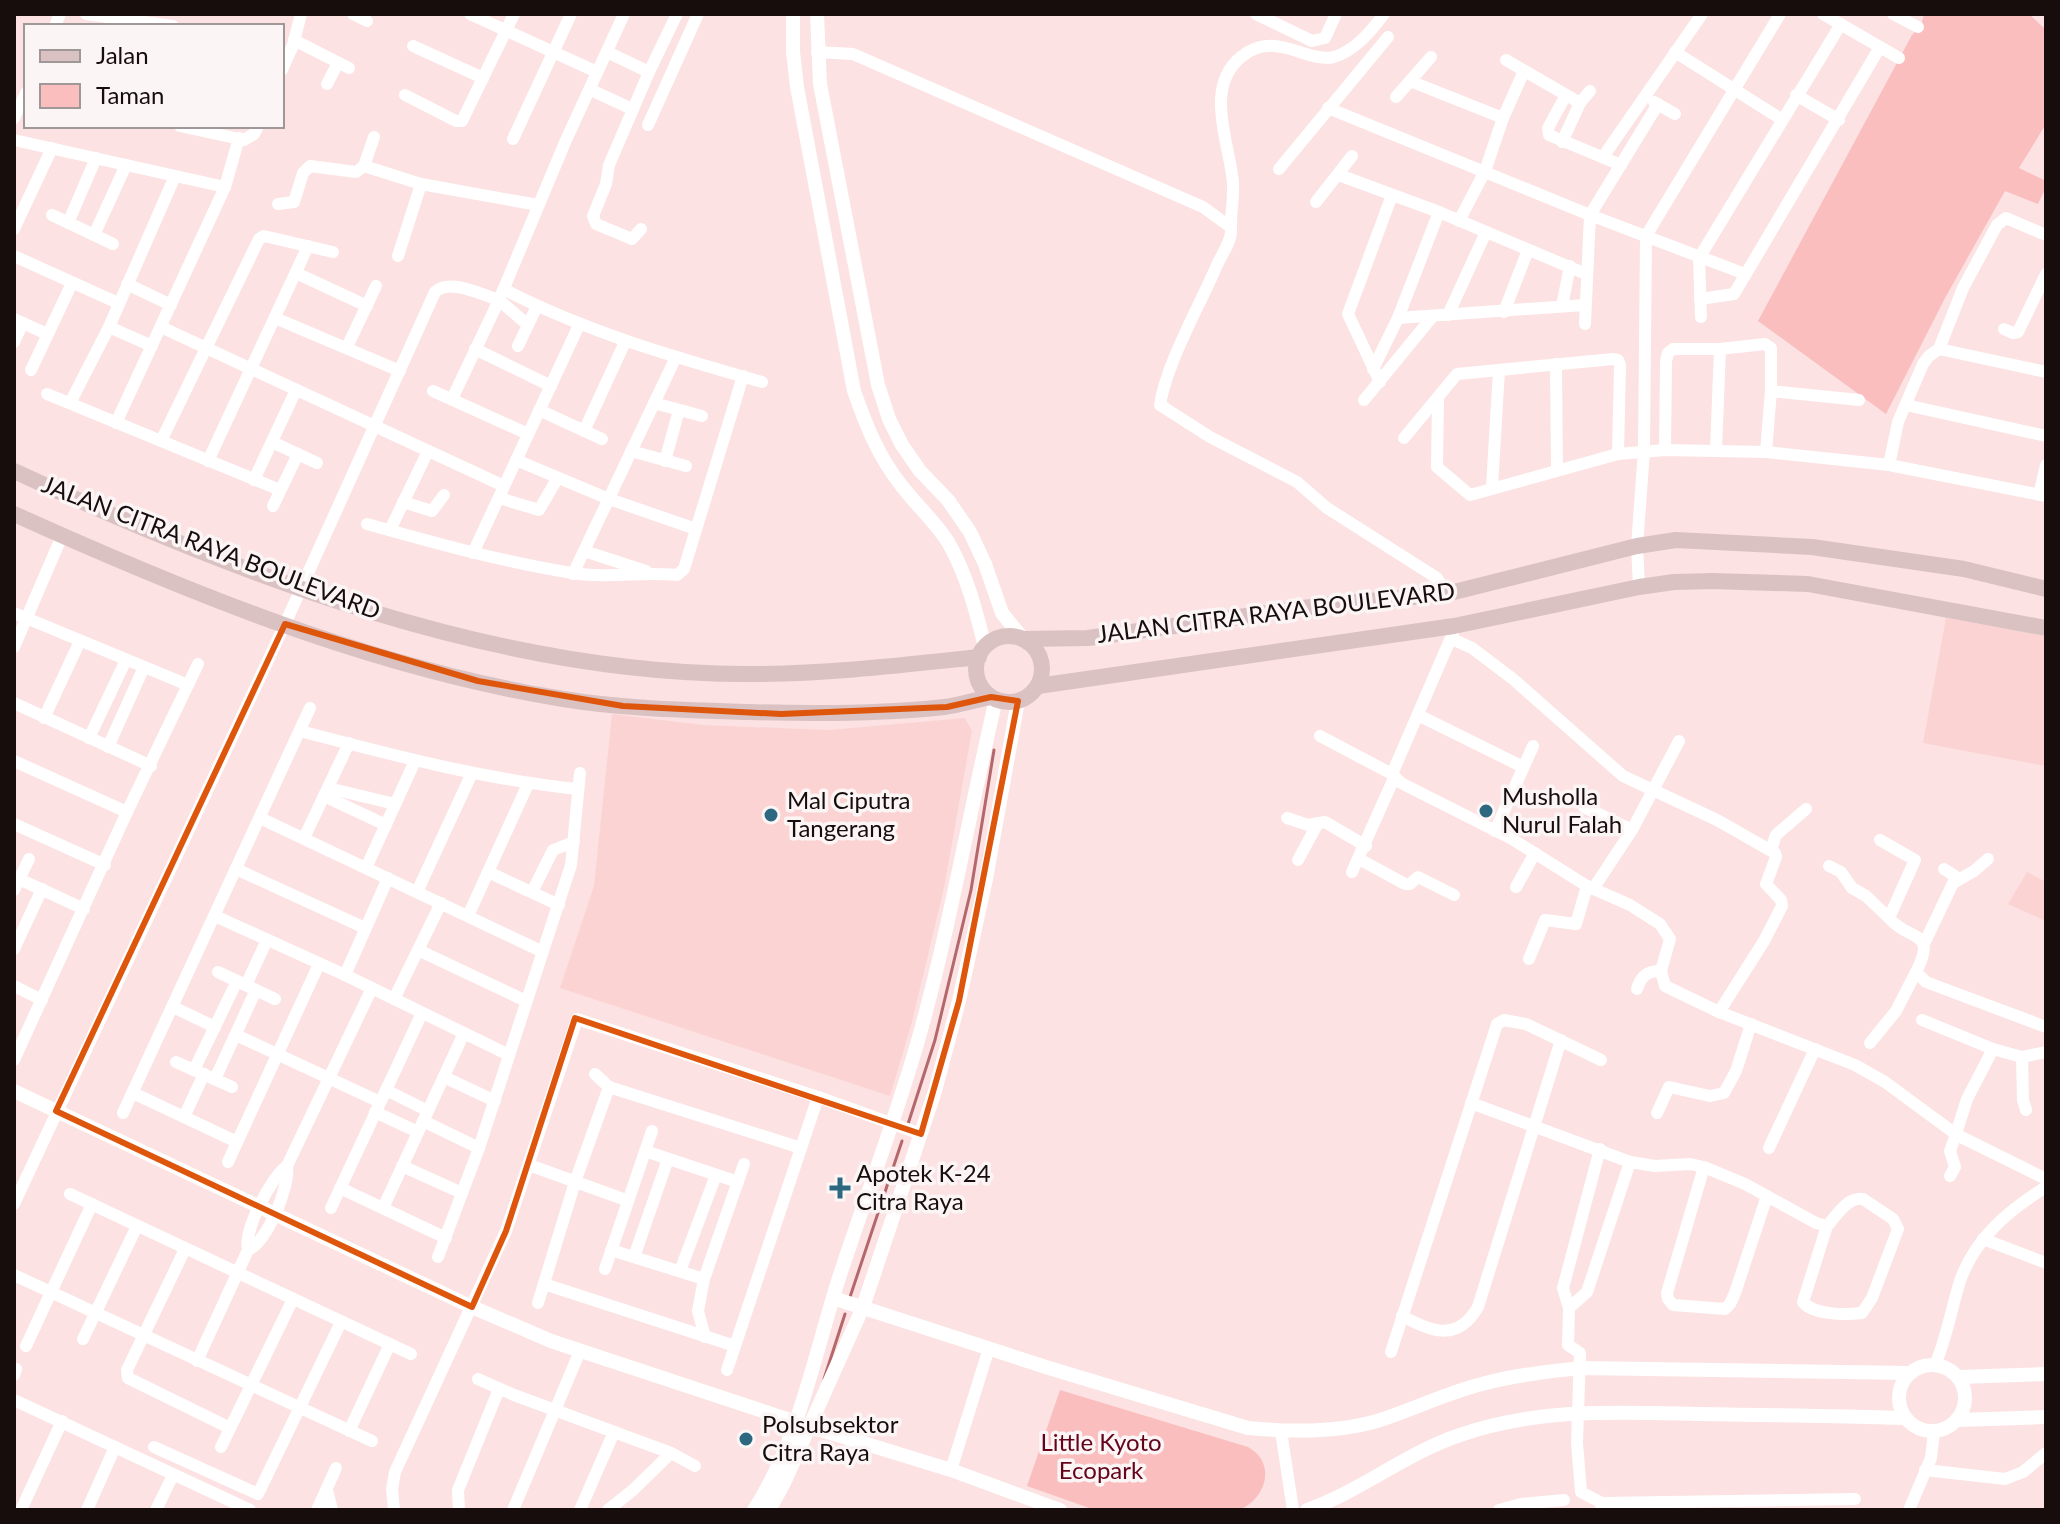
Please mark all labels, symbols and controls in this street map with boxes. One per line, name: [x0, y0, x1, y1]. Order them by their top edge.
legend: [24, 24, 284, 128]
text: Jalan: [96, 40, 149, 69]
text: Taman: [96, 80, 164, 109]
street label: JALAN CITRA RAYA BOULEVARD: [38, 469, 385, 625]
street label: JALAN CITRA RAYA BOULEVARD: [1095, 575, 1456, 648]
place label: Musholla Nurul Falah: [1502, 781, 1622, 838]
place label: Mal Ciputra Tangerang: [787, 785, 910, 842]
marker: Musholla Nurul Falah: [1477, 802, 1495, 820]
marker: Mal Ciputra Tangerang: [762, 806, 780, 824]
place label: Apotek K-24 Citra Raya: [856, 1158, 991, 1215]
marker: Apotek K-24 Citra Raya: [831, 1179, 849, 1197]
place label: Polsubsektor Citra Raya: [762, 1409, 899, 1466]
park label: Little Kyoto Ecopark: [1040, 1427, 1162, 1484]
marker: Polsubsektor Citra Raya: [737, 1430, 755, 1448]

